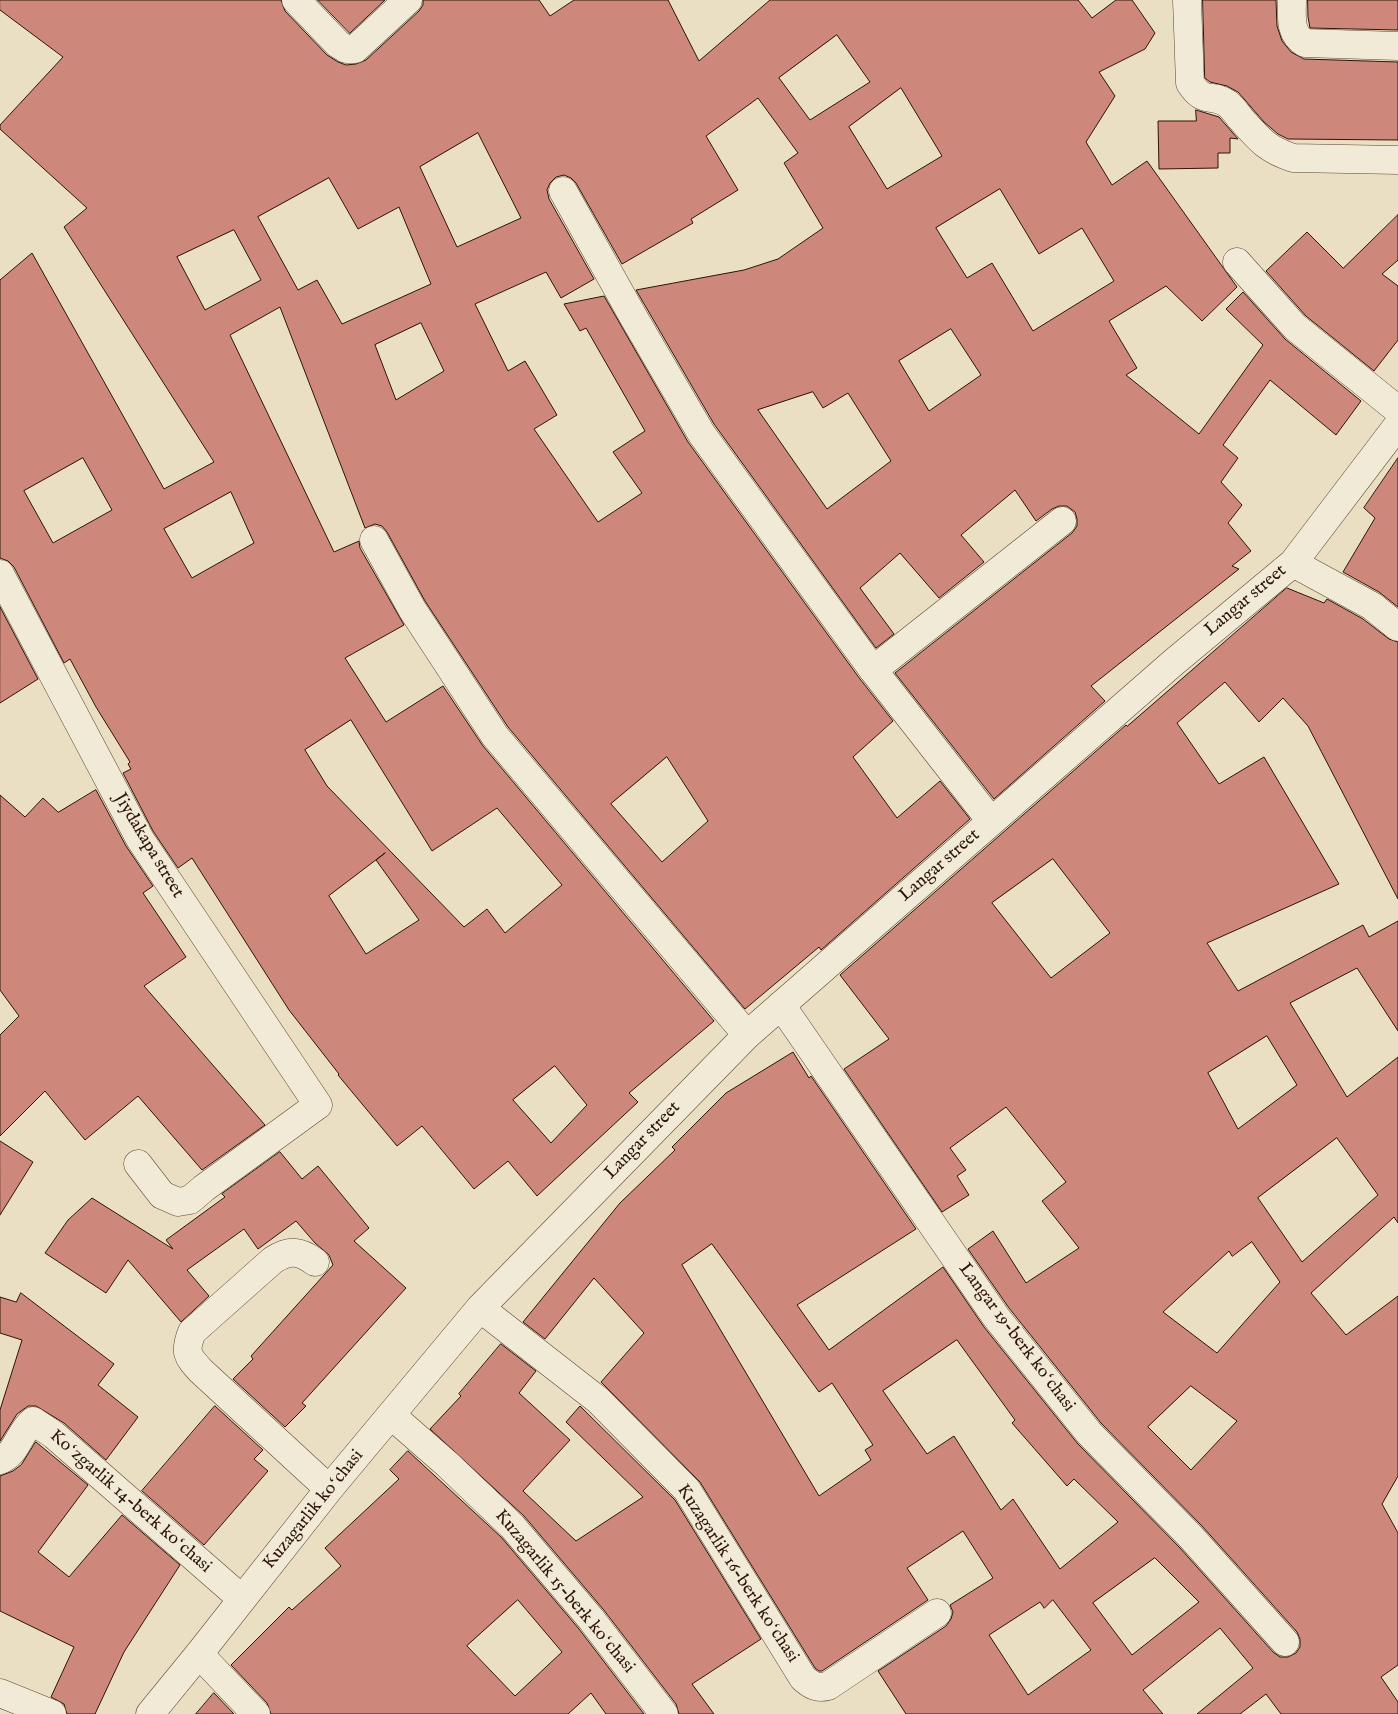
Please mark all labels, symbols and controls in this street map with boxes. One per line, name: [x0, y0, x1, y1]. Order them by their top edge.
street label: Langar street: [1201, 561, 1291, 641]
street label: Jiydakapa street: [108, 790, 188, 902]
street label: Langar street: [895, 825, 985, 907]
street label: Langar street: [600, 1098, 686, 1184]
street label: Langar 19-berk koʻchasi: [953, 1259, 1079, 1417]
street label: Koʻzgarlik 14-berk koʻchasi: [45, 1426, 215, 1578]
street label: Kuzagarlik koʻchasi: [259, 1446, 369, 1574]
street label: Kuzagarlik 16-berk koʻchasi: [671, 1481, 803, 1667]
street label: Kuzagarlik 15-berk koʻchasi: [489, 1506, 639, 1678]

